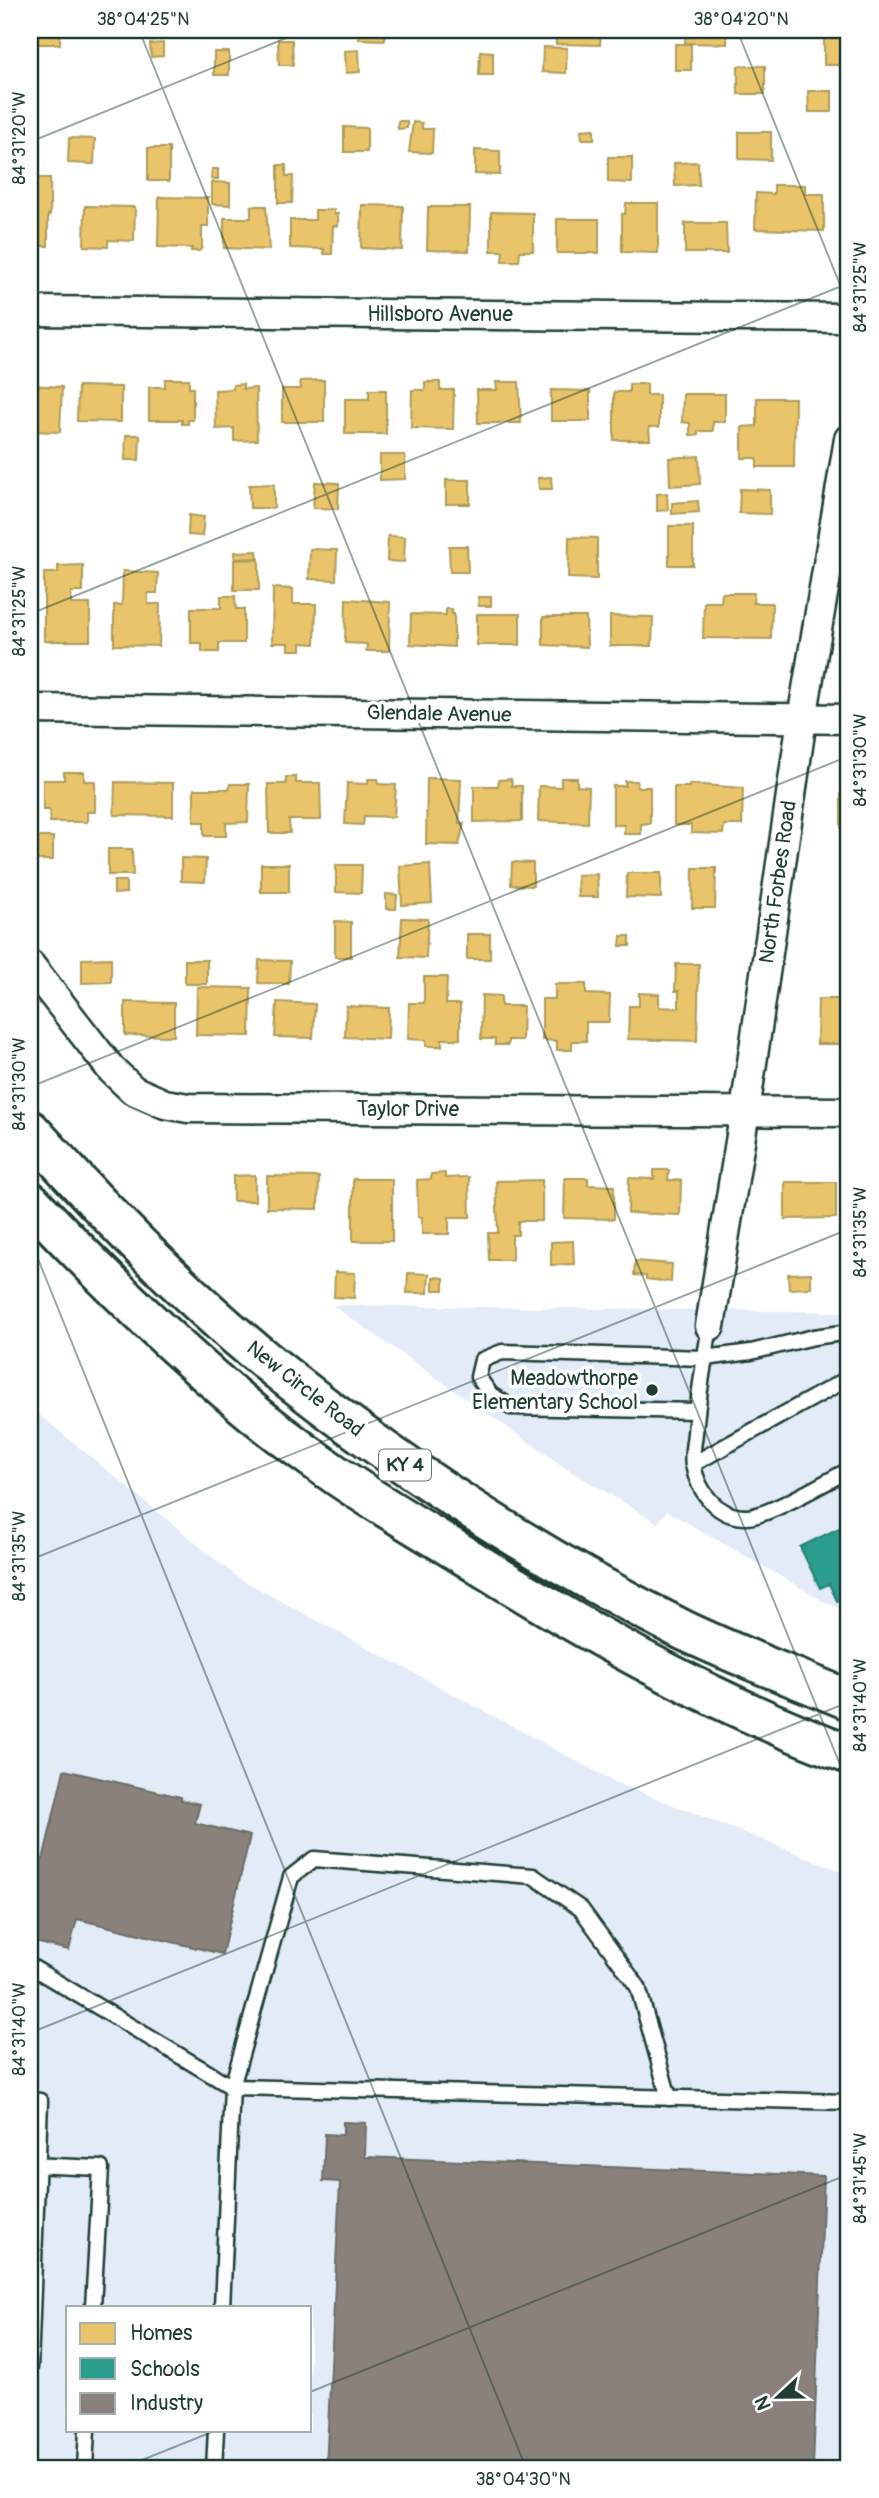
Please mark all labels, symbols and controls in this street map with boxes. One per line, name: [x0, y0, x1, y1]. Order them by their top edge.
text: 38°04'25"N: [97, 8, 189, 31]
text: 38°04'20"N: [693, 8, 789, 31]
text: 84°31'20"W: [8, 91, 31, 185]
text: 84°31'25"W: [849, 242, 872, 332]
street label: Hillsboro Avenue: [367, 301, 513, 328]
text: 84°31'25"W: [8, 566, 31, 656]
street label: Glendale Avenue: [366, 699, 512, 729]
text: 84°31'30"W: [849, 713, 872, 807]
street label: North Forbes Road: [753, 799, 803, 965]
text: 84°31'30"W: [8, 1037, 31, 1131]
street label: Taylor Drive: [357, 1096, 460, 1123]
text: 84°31'35"W: [849, 1187, 872, 1277]
street label: New Circle Road: [241, 1335, 369, 1443]
place label: Meadowthorpe Elementary School: [472, 1365, 639, 1416]
marker: Meadowthorpe Elementary School: [644, 1382, 660, 1398]
road number: KY 4: [379, 1450, 431, 1480]
text: 84°31'35"W: [8, 1511, 31, 1601]
text: 84°31'40"W: [849, 1658, 872, 1752]
text: 84°31'40"W: [8, 1982, 31, 2076]
text: 84°31'45"W: [849, 2133, 872, 2223]
legend: [66, 2306, 312, 2432]
text: Homes: [130, 2320, 193, 2347]
text: Schools: [130, 2356, 200, 2383]
north arrow: [742, 2362, 812, 2432]
text: Industry: [130, 2390, 203, 2417]
text: N: [750, 2392, 777, 2413]
text: 38°04'30"N: [475, 2468, 571, 2491]

